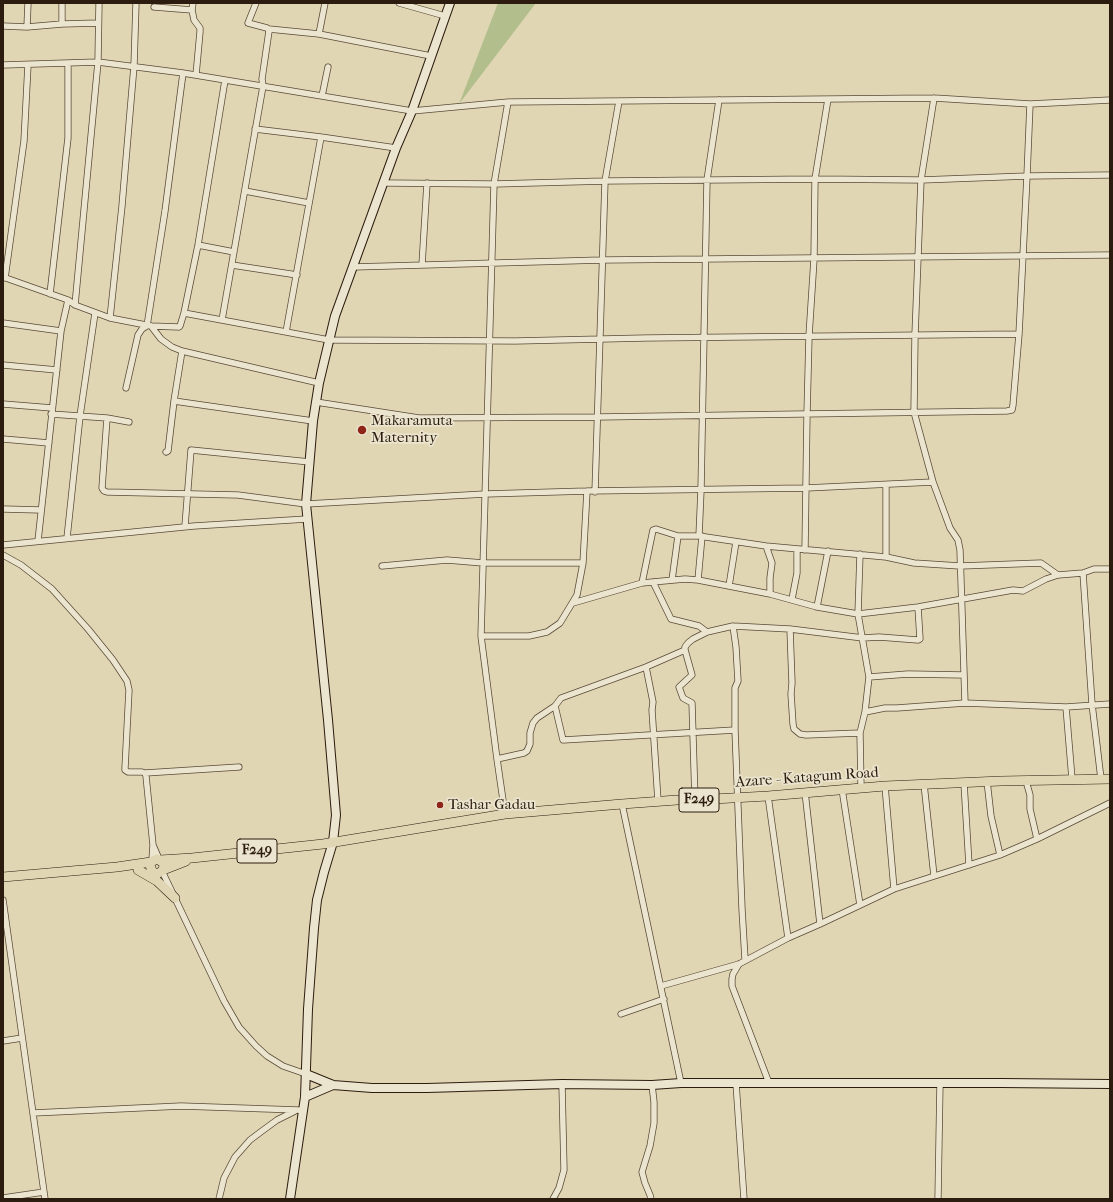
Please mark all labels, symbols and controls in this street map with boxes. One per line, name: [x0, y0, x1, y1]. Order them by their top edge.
place label: Makaramuta Maternity: [371, 412, 453, 447]
marker: Makaramuta Maternity: [356, 424, 368, 436]
street label: Azare - Katagum Road: [735, 764, 879, 792]
road number: F249: [679, 788, 719, 812]
place label: Tashar Gadau: [448, 796, 535, 814]
marker: Tashar Gadau: [435, 800, 445, 810]
road number: F249: [237, 839, 277, 863]

